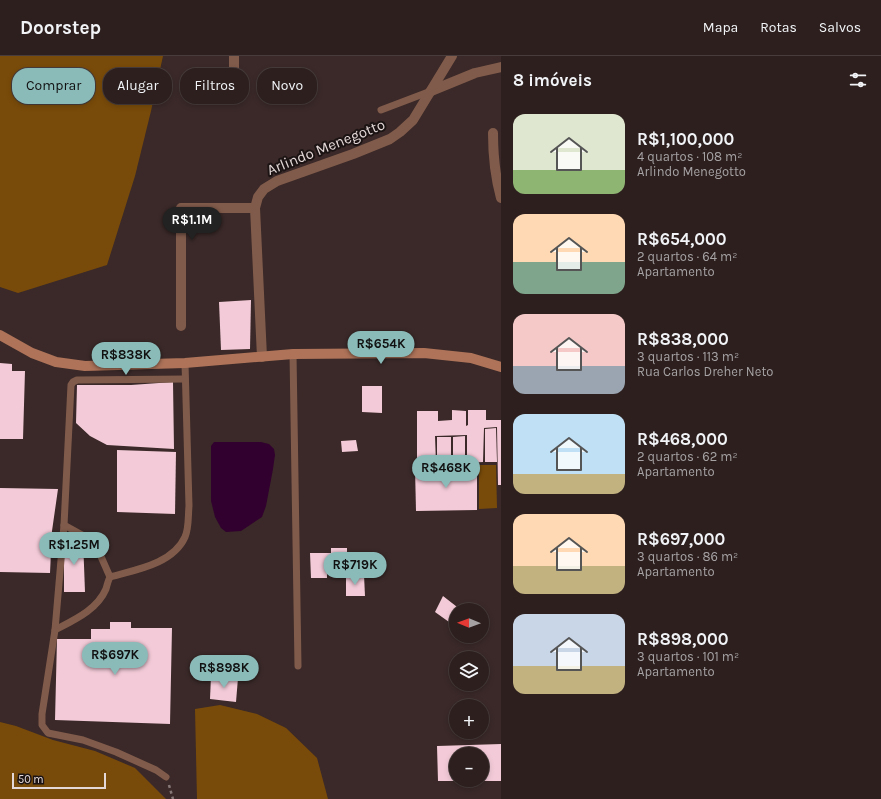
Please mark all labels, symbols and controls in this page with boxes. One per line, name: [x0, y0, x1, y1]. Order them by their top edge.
text: Doorstep: [20, 17, 101, 39]
text: Mapa: [703, 19, 738, 36]
text: Rotas: [760, 19, 797, 36]
text: Salvos: [819, 19, 861, 36]
chip: Comprar: [12, 68, 95, 104]
chip: Alugar: [103, 68, 172, 104]
chip: Filtros: [180, 68, 249, 104]
chip: Novo: [257, 68, 317, 104]
icon: filters: [847, 69, 869, 91]
text: 8 imóveis: [513, 70, 592, 90]
street label: Arlindo Menegotto: [264, 115, 388, 179]
text: R$1,100,000: [637, 129, 734, 149]
icon: home: [545, 130, 593, 178]
text: 4 quartos · 108 m²: [637, 149, 742, 164]
text: Arlindo Menegotto: [637, 164, 746, 179]
pin: R$1.1M: [159, 207, 225, 241]
text: R$1.1M: [172, 212, 212, 227]
text: R$654,000: [637, 229, 727, 249]
icon: home: [545, 230, 593, 278]
text: 2 quartos · 64 m²: [637, 249, 737, 264]
text: Apartamento: [637, 264, 715, 279]
text: R$838,000: [637, 329, 729, 349]
icon: home: [545, 330, 593, 378]
pin: R$654K: [348, 331, 414, 365]
text: R$654K: [356, 336, 406, 351]
pin: R$838K: [93, 342, 159, 376]
text: R$838K: [101, 347, 151, 362]
text: 3 quartos · 113 m²: [637, 349, 739, 364]
text: Rua Carlos Dreher Neto: [637, 364, 773, 379]
text: R$468,000: [637, 429, 728, 449]
icon: home: [545, 430, 593, 478]
text: 2 quartos · 62 m²: [637, 449, 738, 464]
pin: R$468K: [413, 455, 479, 489]
text: R$468K: [421, 460, 471, 475]
text: Apartamento: [637, 464, 715, 479]
text: R$697,000: [637, 529, 725, 549]
icon: home: [545, 530, 593, 578]
pin: R$1.25M: [37, 532, 111, 566]
text: R$1.25M: [48, 537, 100, 552]
text: 3 quartos · 86 m²: [637, 549, 738, 564]
pin: R$719K: [322, 552, 388, 586]
text: R$719K: [333, 557, 377, 572]
text: Apartamento: [637, 564, 715, 579]
north arrow: [449, 603, 489, 643]
map controls: [449, 603, 489, 787]
text: R$898,000: [637, 629, 729, 649]
icon: home: [545, 630, 593, 678]
pin: R$697K: [82, 642, 148, 676]
text: R$697K: [91, 647, 139, 662]
text: 3 quartos · 101 m²: [637, 649, 739, 664]
button: layers: [449, 651, 489, 691]
pin: R$898K: [191, 655, 257, 689]
text: R$898K: [199, 660, 249, 675]
text: Apartamento: [637, 664, 715, 679]
button: +: [449, 699, 489, 739]
button: −: [449, 747, 489, 787]
scale bar: [12, 771, 106, 790]
text: 50 m: [18, 773, 44, 786]

